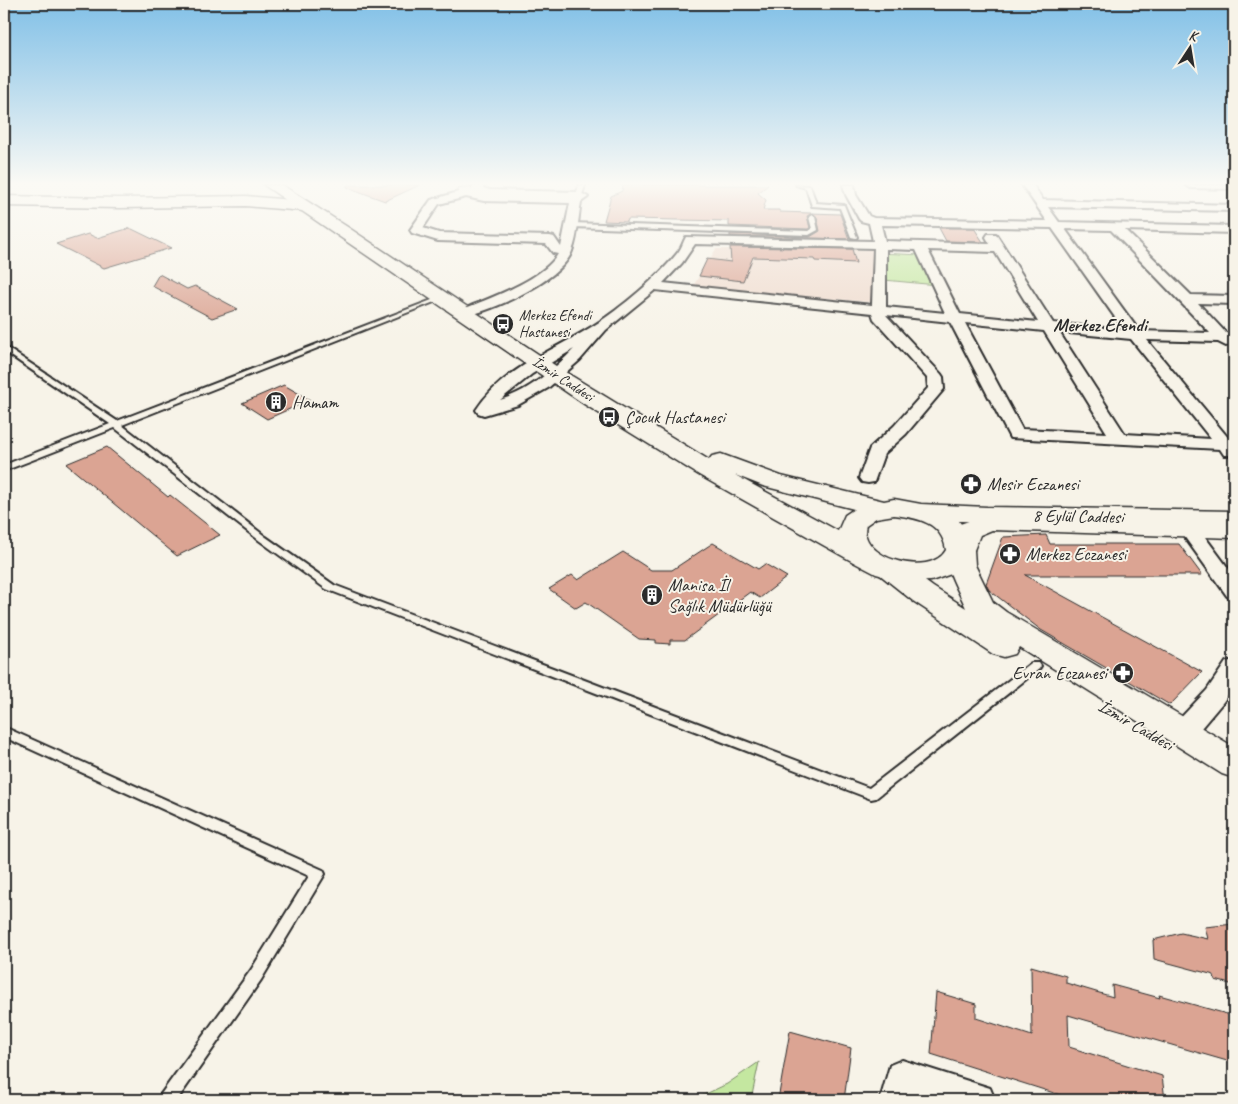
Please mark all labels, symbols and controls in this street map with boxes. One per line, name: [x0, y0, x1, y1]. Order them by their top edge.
north arrow: [1166, 22, 1216, 72]
text: K: [1187, 27, 1201, 45]
place label: Merkez Efendi Hastanesi: [519, 306, 594, 342]
bus stop icon: Merkez Efendi Hastanesi: [491, 312, 515, 336]
district label: Merkez Efendi: [1053, 313, 1149, 337]
street label: İzmir Caddesi: [529, 352, 599, 407]
building icon: Hamam: [264, 390, 288, 414]
place label: Hamam: [292, 391, 339, 413]
bus stop icon: Çocuk Hastanesi: [597, 405, 621, 429]
place label: Çocuk Hastanesi: [625, 406, 728, 429]
pharmacy icon: Mesir Eczanesi: [959, 472, 983, 496]
place label: Mesir Eczanesi: [987, 473, 1082, 495]
street label: 8 Eylül Caddesi: [1032, 504, 1126, 528]
pharmacy icon: Merkez Eczanesi: [998, 542, 1022, 566]
place label: Merkez Eczanesi: [1026, 543, 1129, 565]
place label: Manisa İl Sağlık Müdürlüğü: [668, 574, 773, 617]
building icon: Manisa İl Sağlık Müdürlüğü: [640, 583, 664, 607]
pharmacy icon: Evran Eczanesi: [1111, 661, 1135, 685]
place label: Evran Eczanesi: [1012, 662, 1110, 684]
street label: İzmir Caddesi: [1094, 695, 1180, 757]

